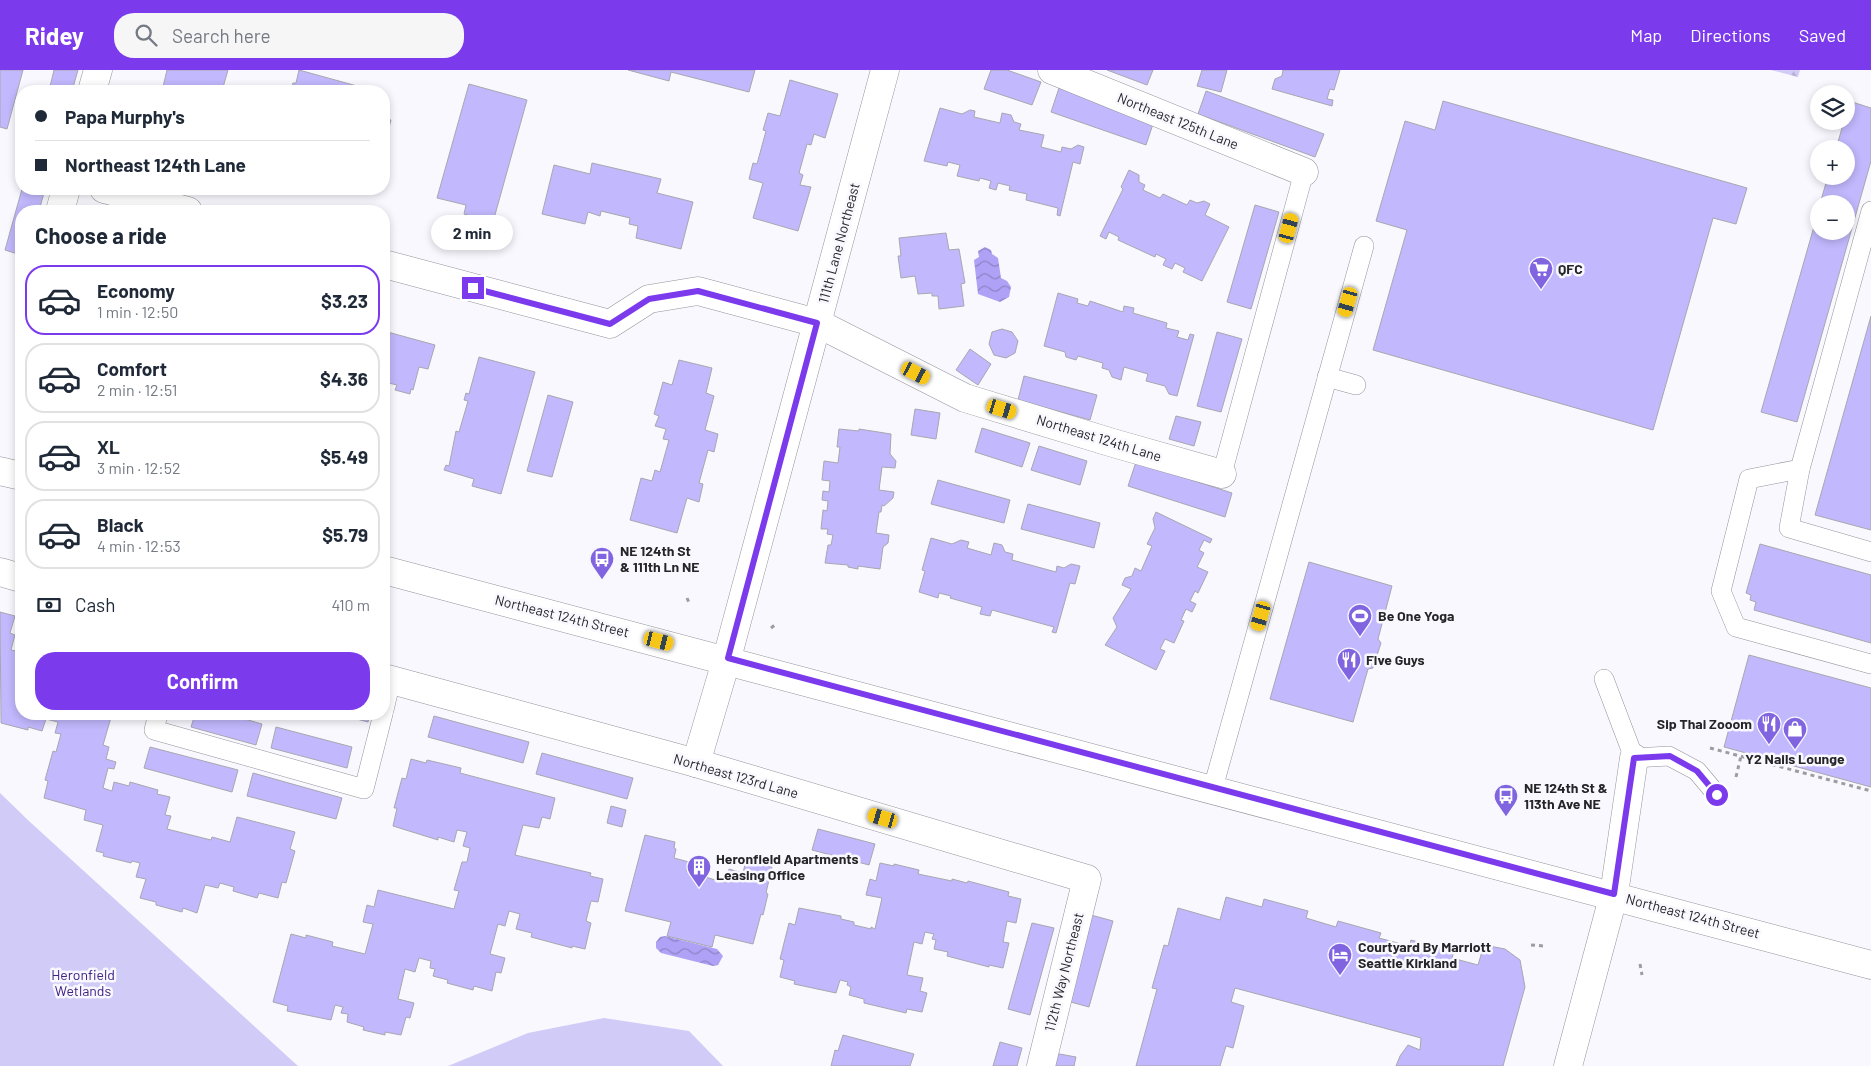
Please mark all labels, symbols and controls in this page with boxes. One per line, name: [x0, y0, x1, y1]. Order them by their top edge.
search box: [114, 13, 464, 58]
text: Ridey: [25, 21, 84, 50]
icon: search: [132, 21, 160, 49]
text: Search here: [172, 24, 271, 47]
text: Map: [1630, 24, 1662, 46]
text: Directions: [1690, 24, 1771, 46]
text: Saved: [1799, 24, 1846, 46]
map controls: [1810, 85, 1855, 240]
button: layers: [1810, 85, 1855, 130]
street label: Northeast 125th Lane: [1115, 88, 1241, 153]
text: Papa Murphy's: [65, 105, 185, 128]
button: +: [1810, 140, 1855, 185]
text: Northeast 124th Lane: [65, 153, 246, 176]
street label: 111th Lane Northeast: [814, 181, 863, 305]
button: −: [1810, 195, 1855, 240]
car: [1277, 212, 1300, 244]
callout: 2 min: [432, 216, 514, 250]
text: Choose a ride: [35, 222, 167, 248]
text: 2 min: [453, 223, 491, 242]
supermarket icon: QFC: [1528, 256, 1554, 290]
place label: QFC: [1558, 260, 1583, 277]
route end: [462, 277, 484, 299]
icon: car: [37, 278, 82, 323]
text: Economy: [97, 279, 175, 302]
car: [1336, 286, 1359, 318]
text: $3.23: [321, 289, 368, 312]
text: 1 min · 12:50: [97, 302, 178, 321]
icon: car: [37, 356, 82, 401]
text: Comfort: [97, 357, 167, 380]
car: [899, 360, 932, 386]
text: $4.36: [320, 367, 368, 390]
text: 2 min · 12:51: [97, 380, 177, 399]
car: [985, 397, 1018, 421]
street label: Northeast 124th Lane: [1035, 410, 1164, 465]
icon: car: [37, 434, 82, 479]
text: XL: [97, 435, 120, 458]
text: $5.49: [320, 445, 368, 468]
text: 3 min · 12:52: [97, 458, 181, 477]
icon: car: [37, 512, 82, 557]
text: Black: [97, 513, 144, 536]
text: $5.79: [322, 523, 368, 546]
text: 4 min · 12:53: [97, 536, 181, 555]
place label: NE 124th St & 111th Ln NE: [620, 542, 699, 575]
bus stop icon: NE 124th St & 111th Ln NE: [589, 546, 615, 580]
icon: cash: [35, 591, 63, 619]
street label: Northeast 124th Street: [493, 591, 631, 640]
text: Cash: [75, 593, 116, 616]
text: 410 m: [332, 595, 370, 614]
car: [1249, 600, 1272, 632]
sports icon: Be One Yoga: [1347, 603, 1373, 637]
place label: Be One Yoga: [1378, 607, 1454, 624]
car: [642, 630, 675, 652]
restaurant icon: Five Guys: [1336, 647, 1362, 681]
place label: Five Guys: [1366, 651, 1424, 668]
button: Confirm: [35, 652, 370, 710]
restaurant icon: Sip Thai Zooom: [1756, 711, 1782, 745]
place label: Sip Thai Zooom: [1657, 715, 1752, 732]
shop icon: Y2 Nails Lounge: [1782, 716, 1808, 750]
street label: Northeast 123rd Lane: [672, 750, 801, 801]
place label: Y2 Nails Lounge: [1745, 750, 1845, 767]
place label: NE 124th St & 113th Ave NE: [1524, 779, 1608, 812]
bus stop icon: NE 124th St & 113th Ave NE: [1493, 783, 1519, 817]
route start: [1706, 784, 1728, 806]
car: [866, 807, 899, 829]
place label: Heronfield Apartments Leasing Office: [716, 850, 859, 883]
building icon: Heronfield Apartments Leasing Office: [686, 854, 712, 888]
street label: Northeast 124th Street: [1624, 889, 1762, 942]
street label: 112th Way Northeast: [1041, 911, 1087, 1033]
place label: Courtyard By Marriott Seattle Kirkland: [1358, 938, 1491, 971]
hotel icon: Courtyard By Marriott Seattle Kirkland: [1327, 942, 1353, 976]
park label: Heronfield Wetlands: [51, 966, 115, 999]

